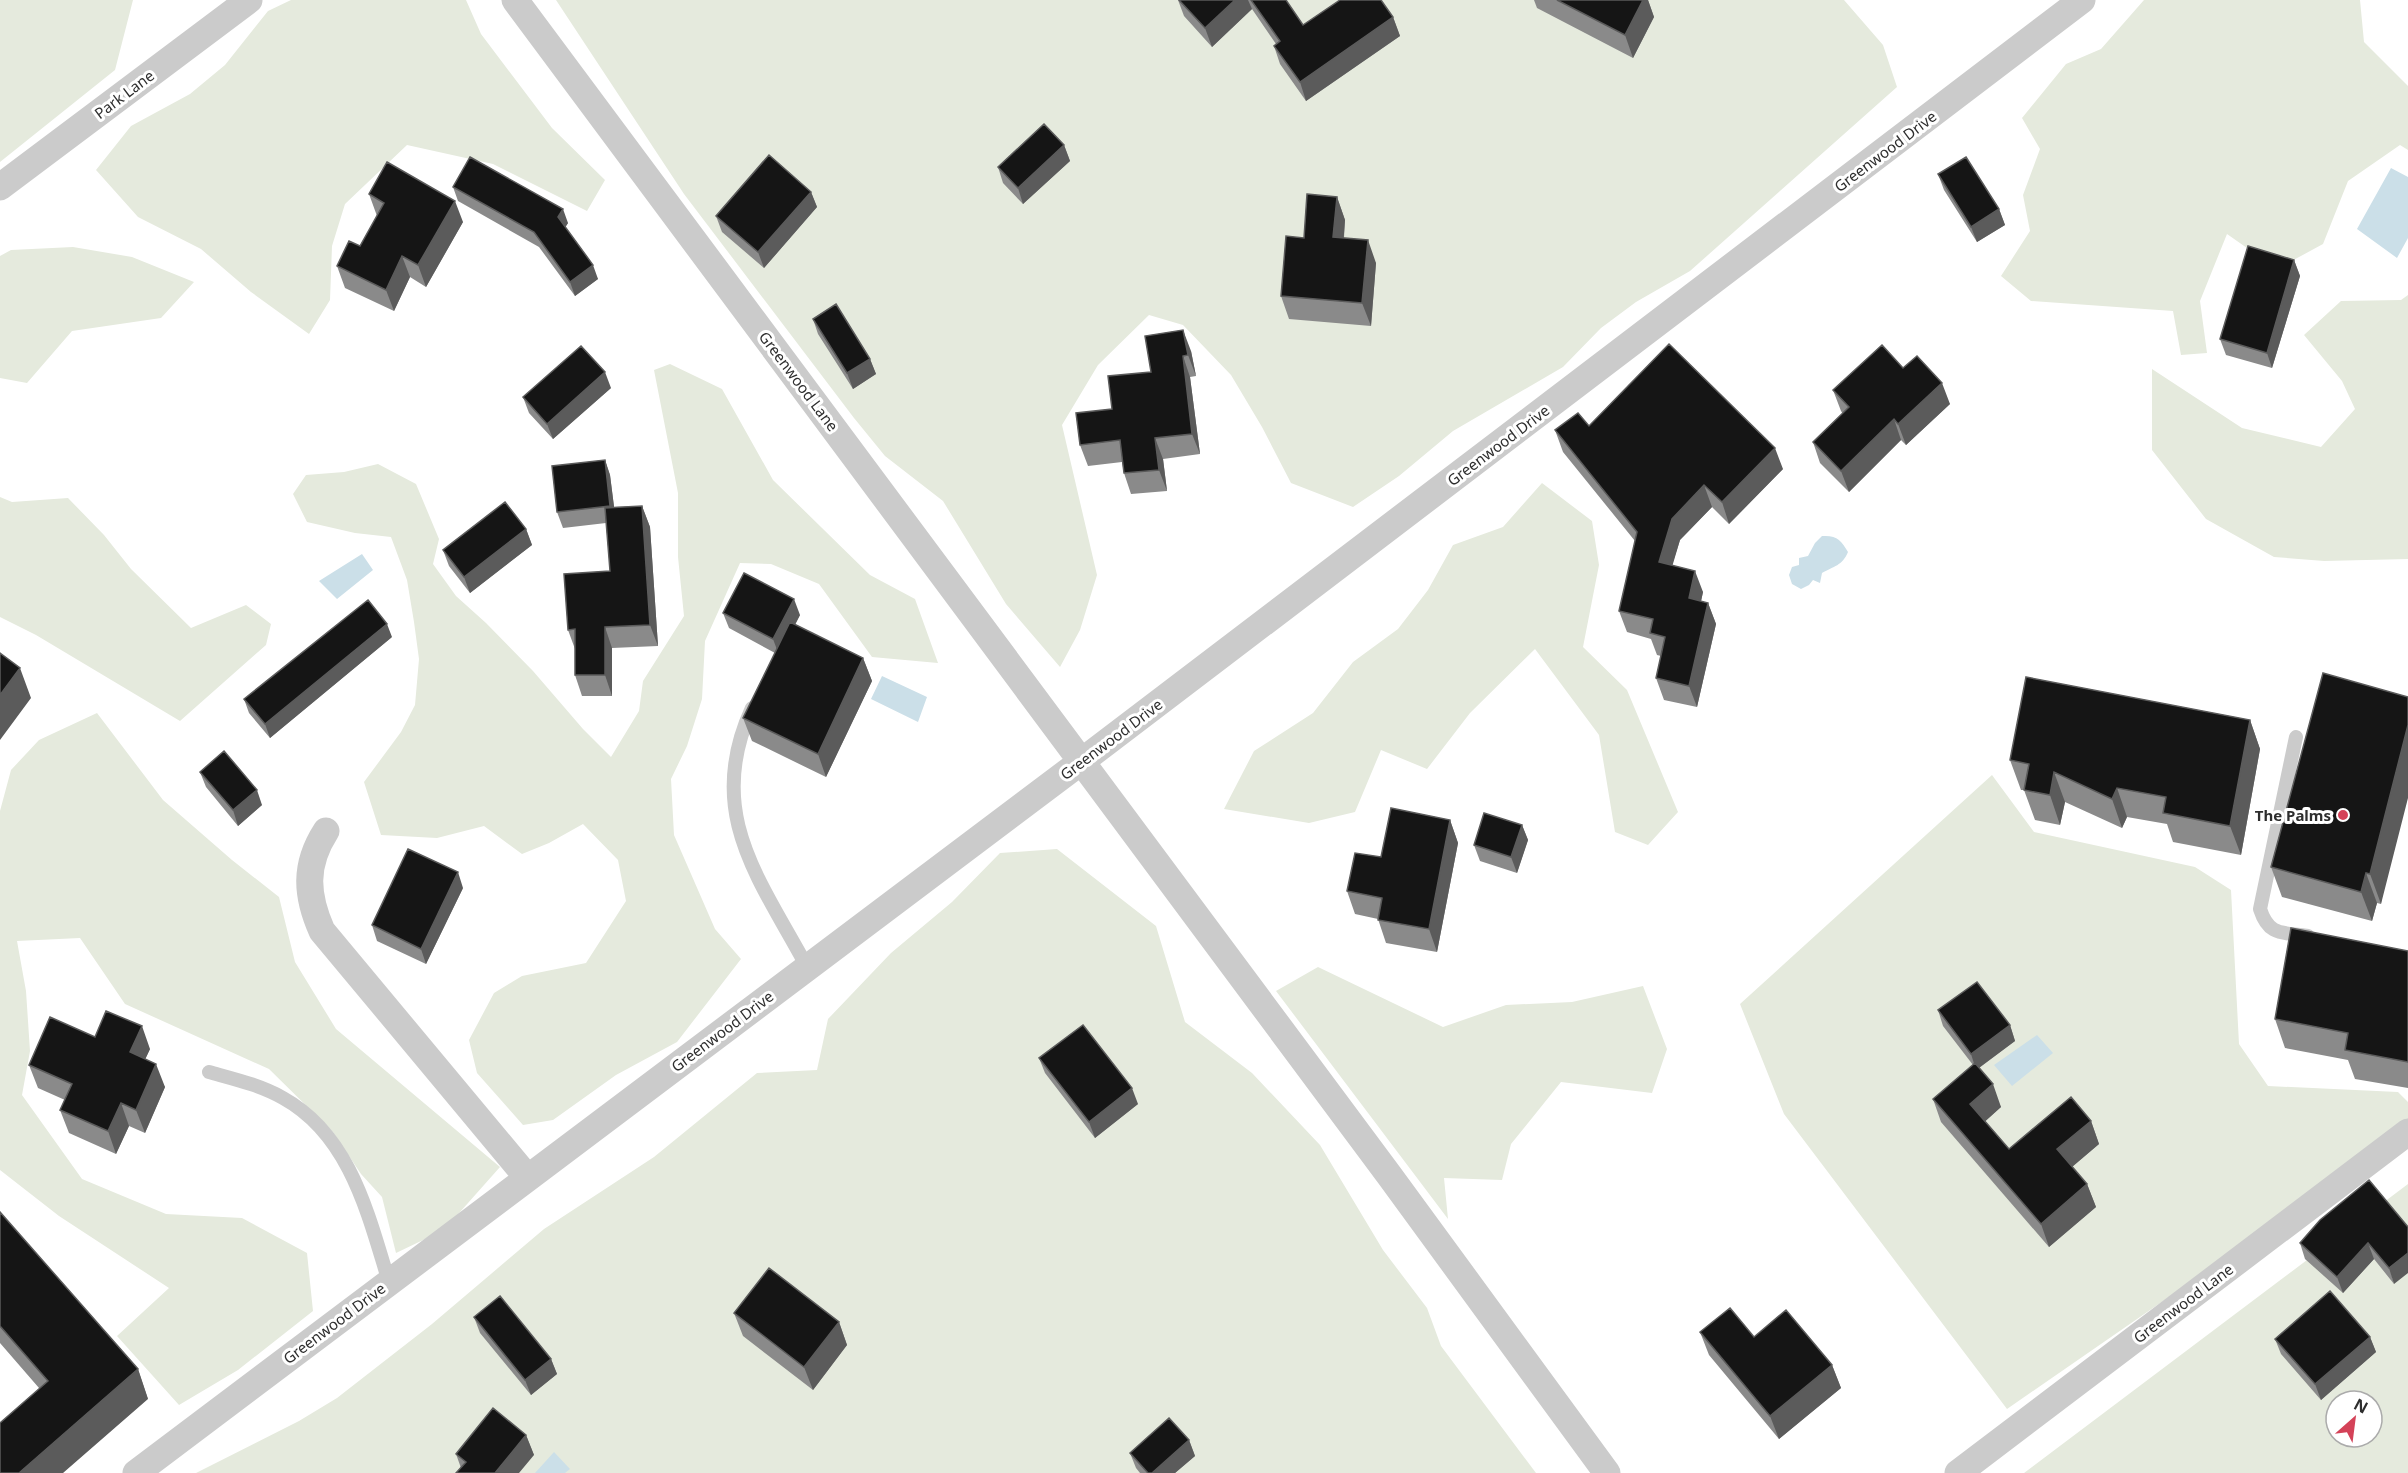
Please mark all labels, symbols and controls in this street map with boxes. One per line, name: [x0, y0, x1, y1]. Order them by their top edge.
street label: Park Lane: [90, 65, 158, 123]
street label: Greenwood Drive: [1830, 106, 1940, 196]
street label: Greenwood Lane: [755, 327, 843, 435]
street label: Greenwood Drive: [1443, 400, 1553, 490]
street label: Greenwood Drive: [1056, 694, 1166, 784]
place label: The Palms: [2255, 805, 2331, 825]
marker: The Palms: [2336, 808, 2350, 822]
street label: Greenwood Drive: [667, 986, 777, 1076]
street label: Greenwood Lane: [2129, 1259, 2237, 1347]
street label: Greenwood Drive: [279, 1278, 389, 1368]
north arrow: [2324, 1389, 2384, 1449]
text: N: [2350, 1393, 2372, 1419]

